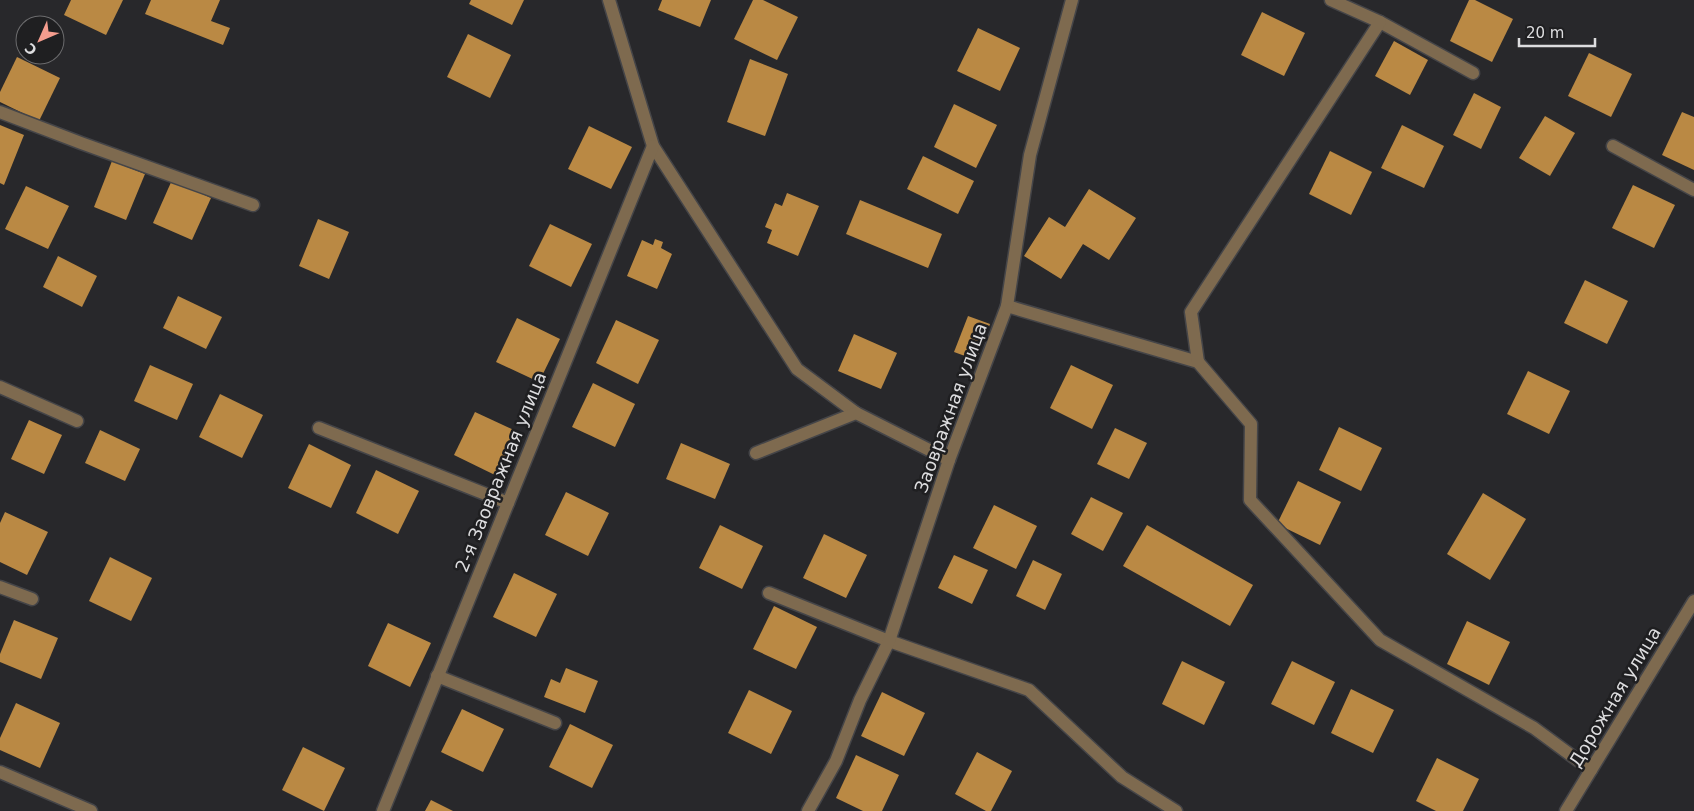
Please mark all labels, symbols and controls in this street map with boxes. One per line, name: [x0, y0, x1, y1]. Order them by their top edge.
north arrow: [15, 15, 65, 65]
scale bar: [1519, 15, 1595, 47]
text: 20 m: [1526, 24, 1564, 42]
text: С: [22, 40, 40, 58]
street label: Заовражная улица: [910, 320, 991, 496]
street label: 2-я Заовражная улица: [451, 369, 550, 575]
street label: Дорожная улица: [1564, 623, 1665, 771]

